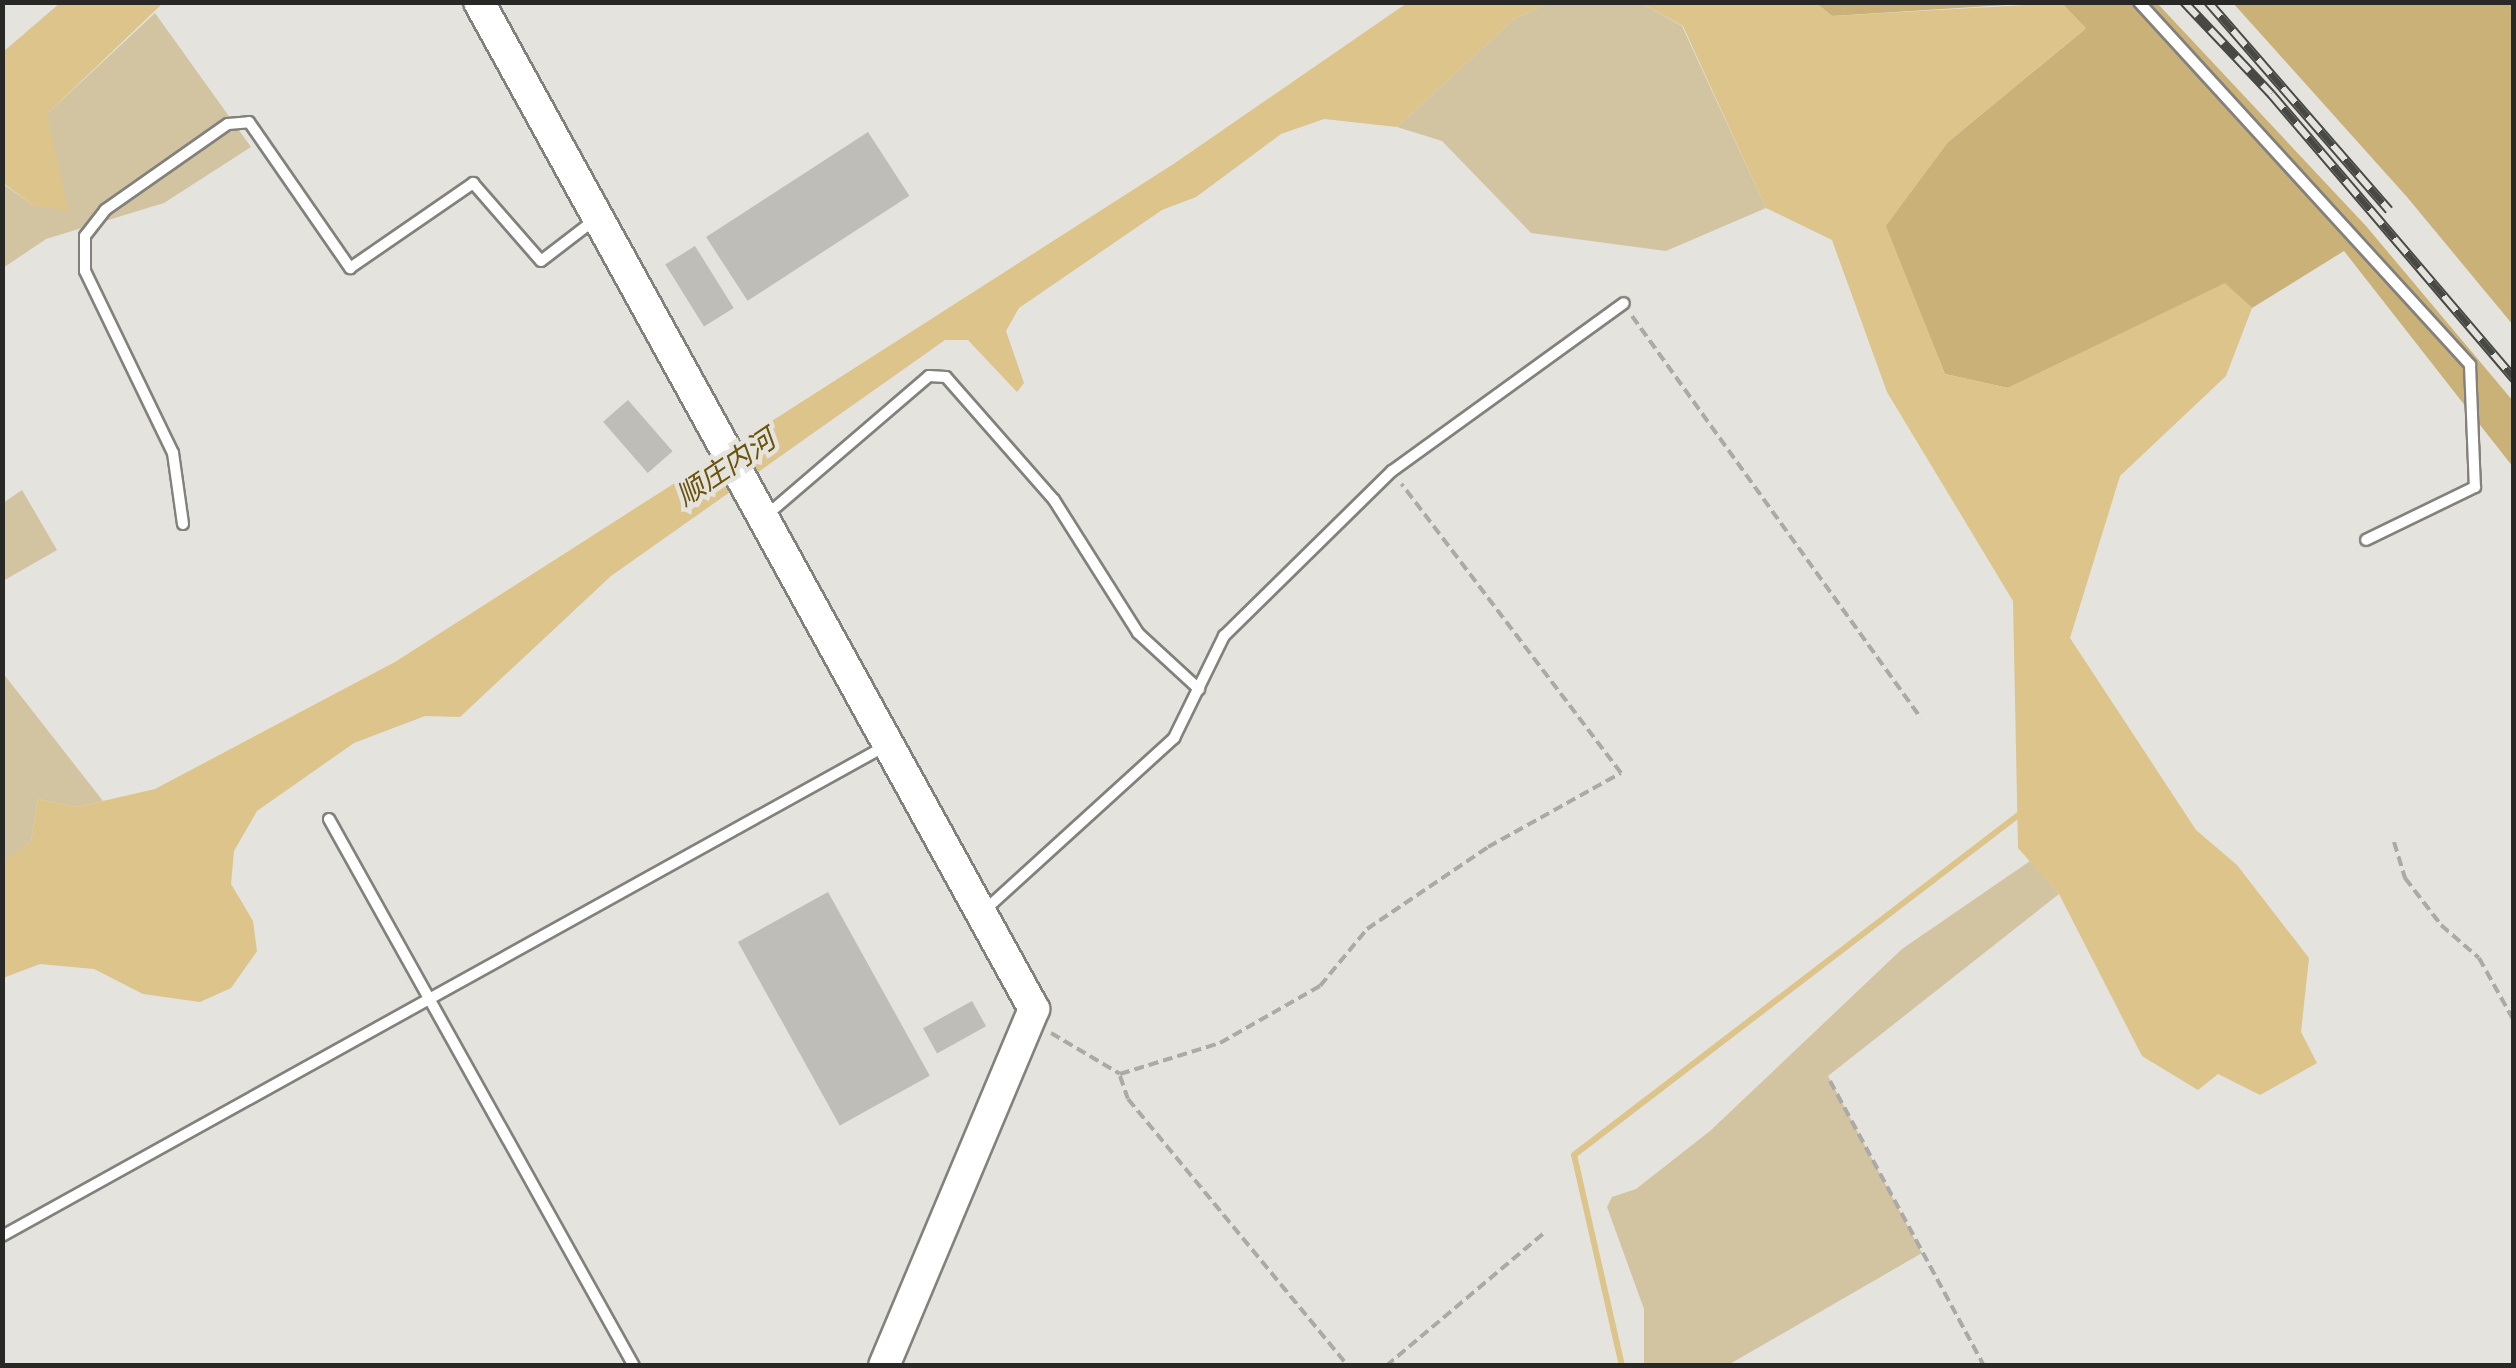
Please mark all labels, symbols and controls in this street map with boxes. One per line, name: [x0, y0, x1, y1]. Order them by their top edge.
water label: 顺庄内河: [670, 423, 782, 513]

